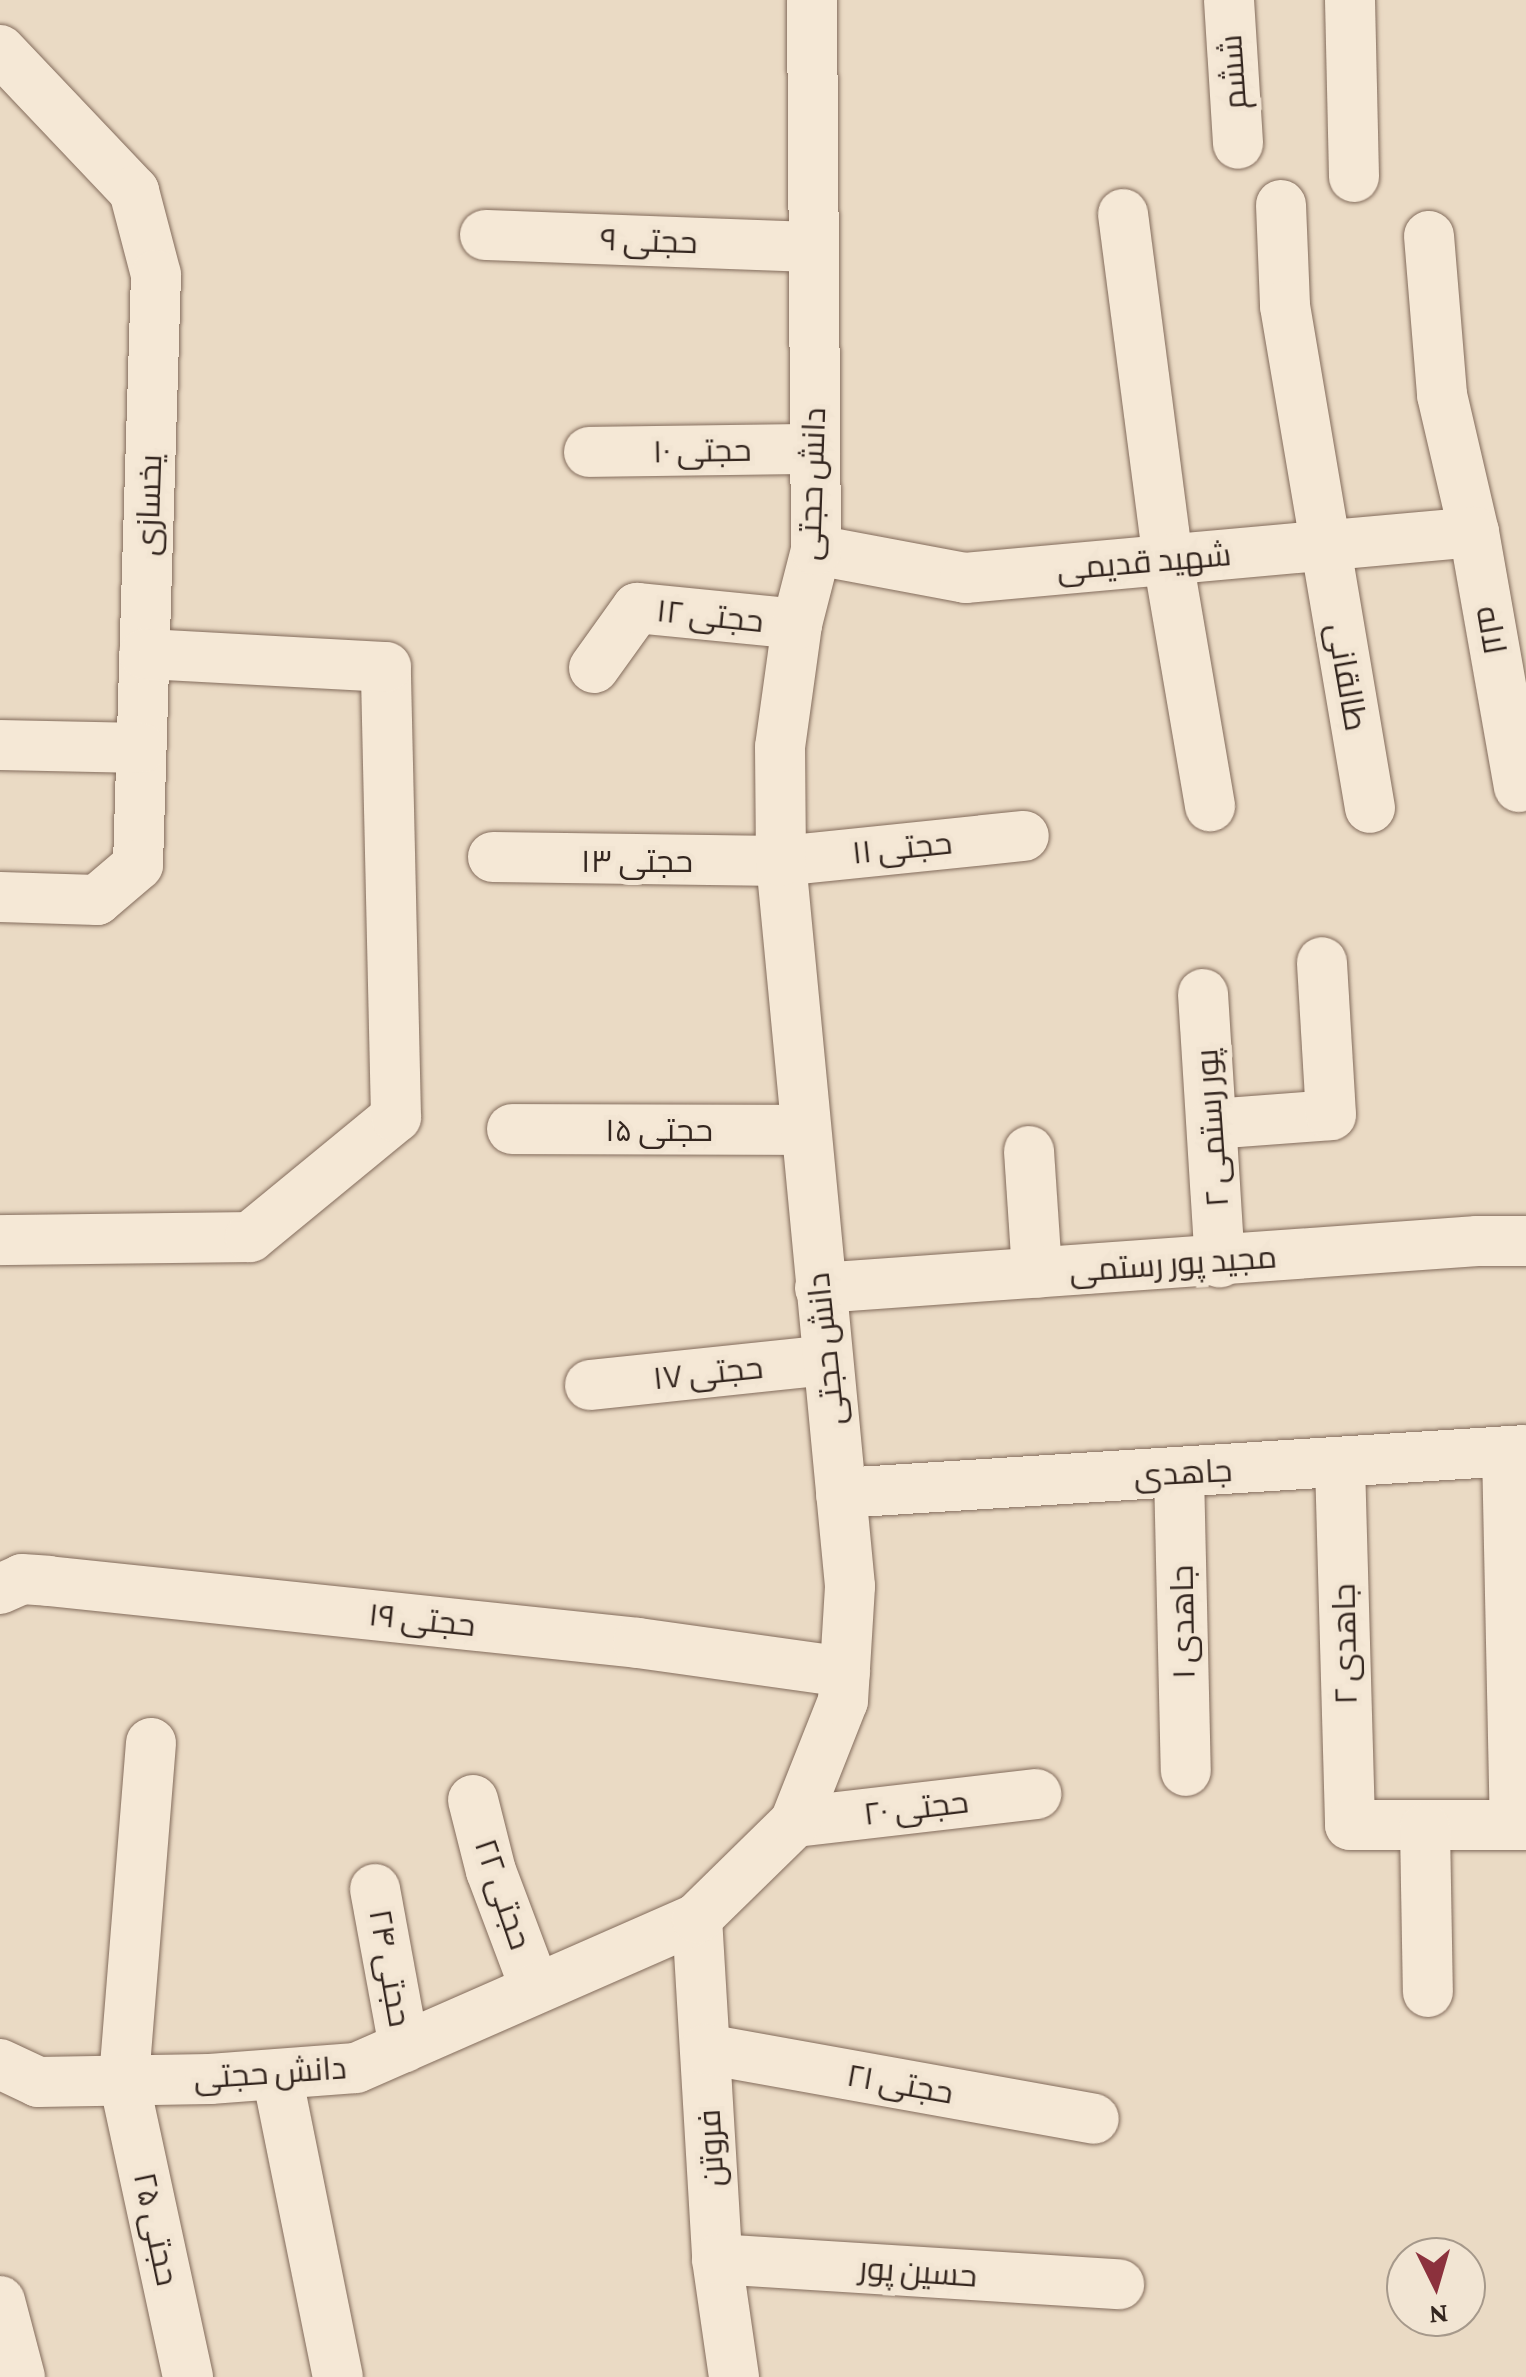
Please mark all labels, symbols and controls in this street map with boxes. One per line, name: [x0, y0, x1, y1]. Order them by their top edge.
street label: ششم: [1211, 33, 1255, 111]
street label: حجتی ۹: [600, 220, 698, 262]
street label: دانش حجتی: [790, 407, 834, 561]
street label: حجتی ۱۰: [652, 431, 752, 471]
street label: یخسازی: [128, 453, 170, 557]
street label: شهید قدیمی: [1055, 535, 1233, 589]
street label: حجتی ۱۲: [655, 591, 765, 641]
street label: لاله: [1468, 603, 1514, 657]
street label: طالقانی: [1319, 620, 1375, 734]
street label: حجتی ۱۱: [850, 824, 954, 872]
street label: حجتی ۱۳: [581, 842, 693, 880]
street label: پور رستمی ۲: [1187, 1048, 1237, 1208]
street label: حجتی ۱۵: [605, 1111, 713, 1149]
street label: مجید پور رستمی: [1068, 1238, 1278, 1290]
street label: دانش حجتی: [799, 1271, 853, 1427]
street label: حجتی ۱۷: [651, 1348, 765, 1398]
street label: جاهدی: [1133, 1451, 1233, 1495]
street label: جاهدی ۱: [1163, 1564, 1203, 1680]
street label: جاهدی ۲: [1325, 1583, 1365, 1705]
street label: حجتی ۱۹: [367, 1595, 477, 1645]
street label: حجتی ۲۰: [861, 1783, 971, 1833]
street label: حجتی ۲۲: [466, 1834, 540, 1954]
street label: حجتی ۲۴: [361, 1906, 419, 2030]
street label: دانش حجتی: [192, 2049, 348, 2097]
street label: حجتی ۲۱: [844, 2056, 956, 2112]
street label: فروتن: [690, 2108, 732, 2188]
street label: حجتی ۲۵: [125, 2169, 187, 2289]
north arrow: [1386, 2237, 1486, 2337]
street label: حسین پور: [858, 2249, 978, 2295]
text: N: [1428, 2299, 1449, 2332]

